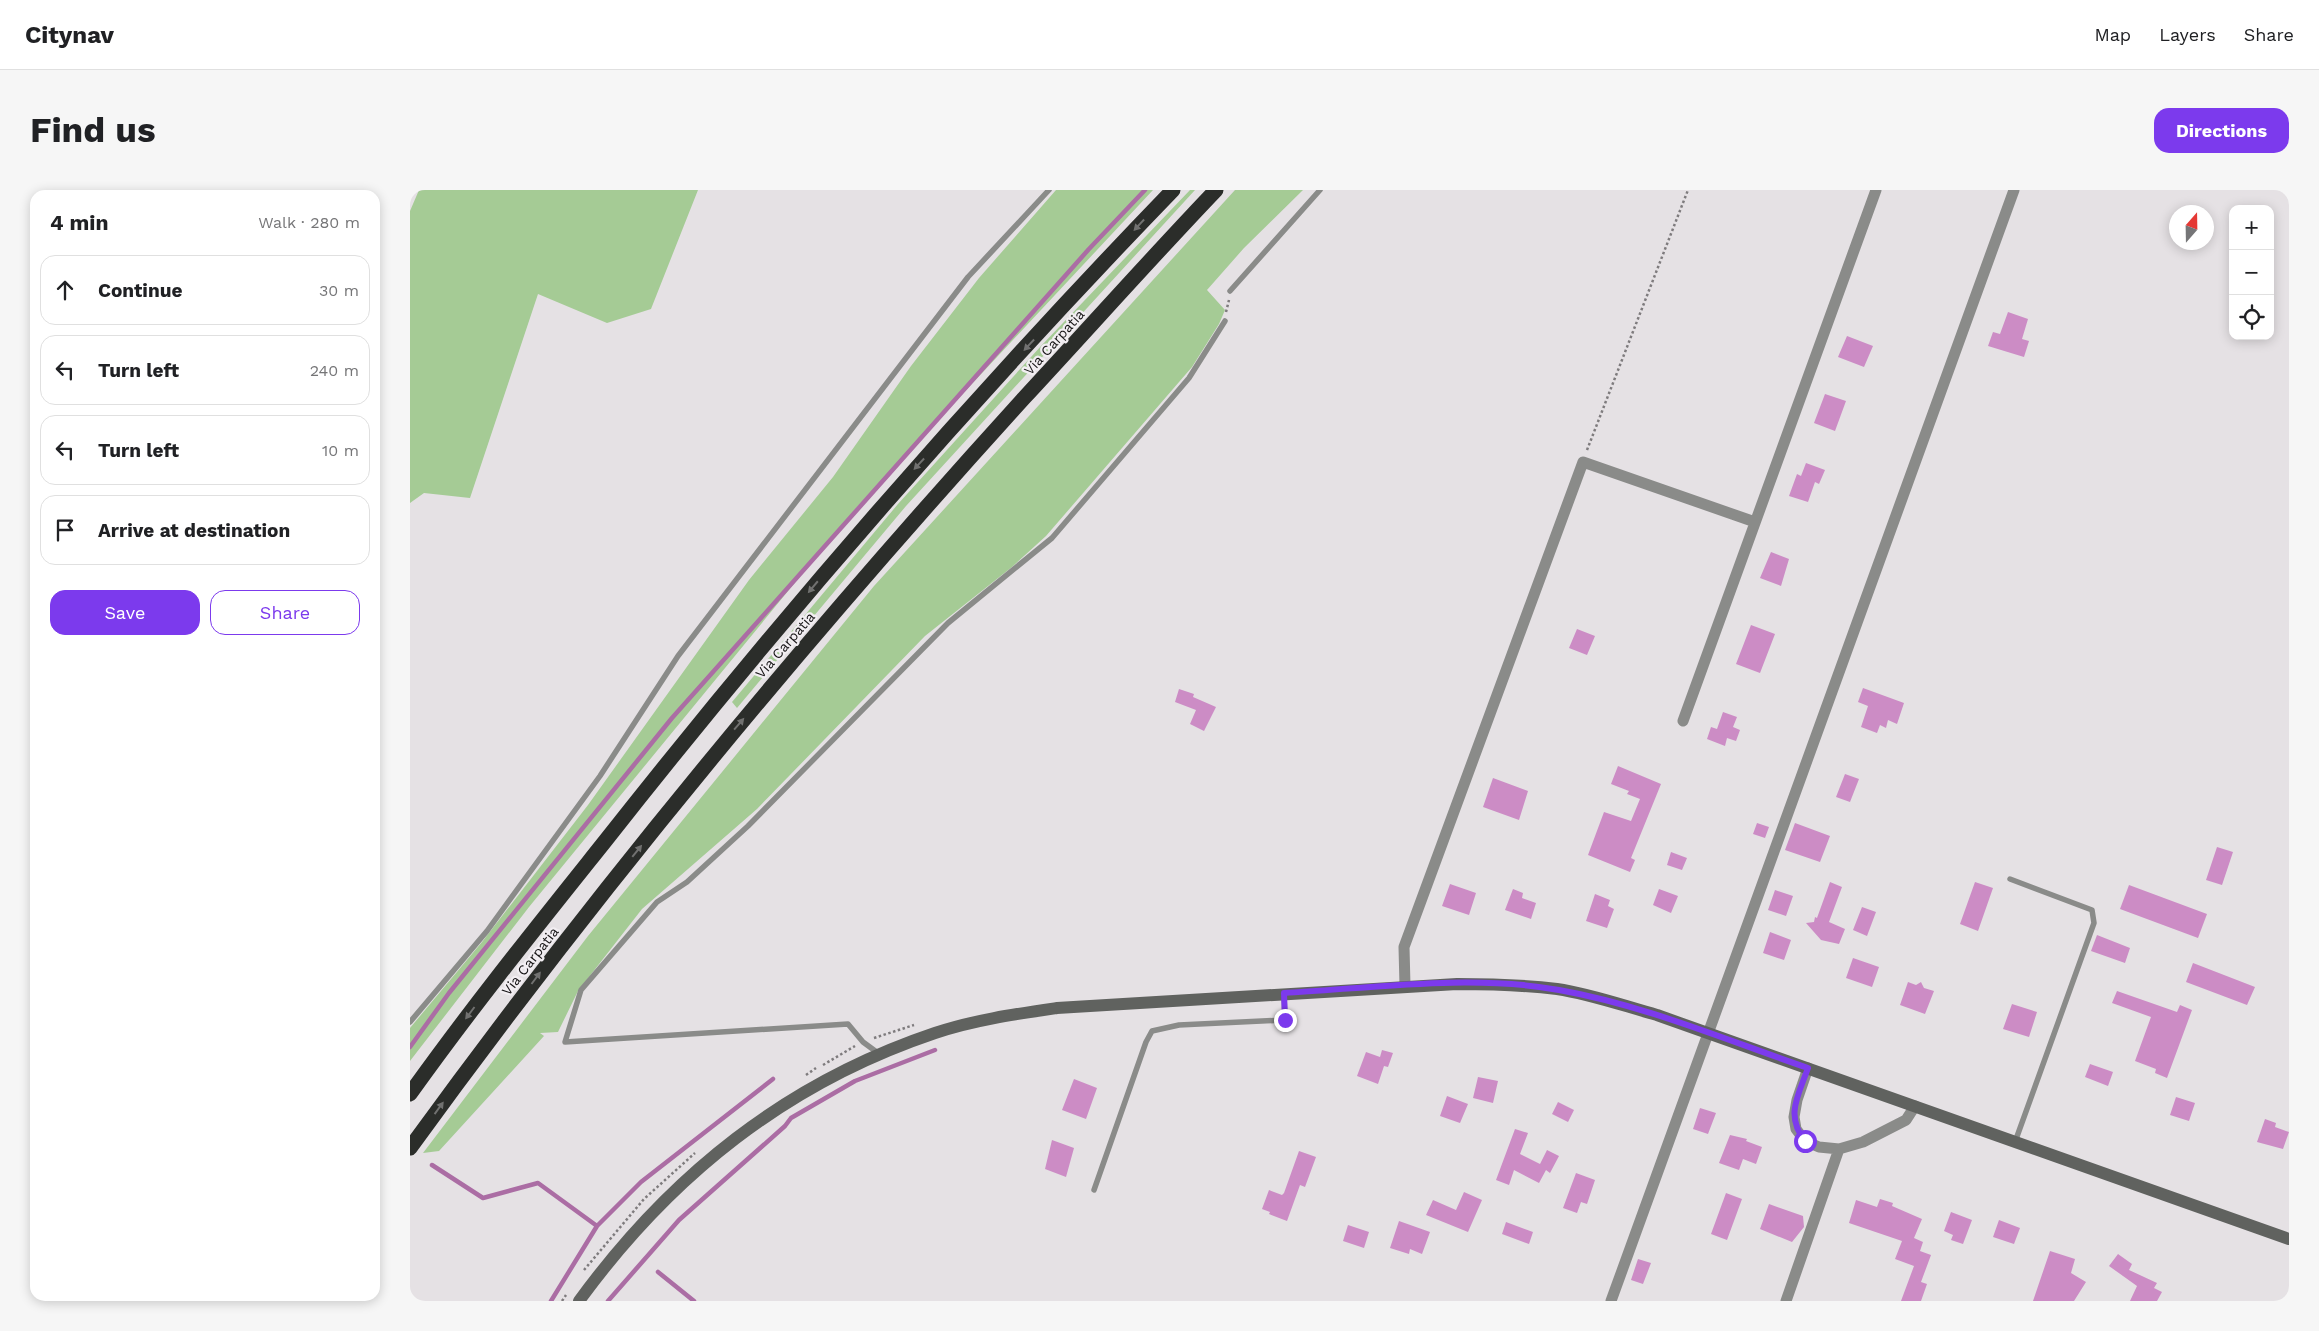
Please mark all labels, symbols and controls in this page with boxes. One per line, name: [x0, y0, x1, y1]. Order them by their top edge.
text: Citynav: [25, 21, 114, 49]
text: Map: [2094, 24, 2131, 45]
text: Layers: [2159, 24, 2216, 45]
text: Share: [2244, 24, 2294, 45]
button: Directions: [2154, 108, 2289, 153]
text: Find us: [30, 109, 156, 151]
north arrow: [2169, 205, 2214, 250]
map controls: [2229, 205, 2274, 340]
button: +: [2229, 205, 2274, 250]
text: 4 min: [50, 210, 108, 235]
text: Walk · 280 m: [258, 213, 360, 232]
one-way arrow: [1133, 219, 1145, 231]
button: −: [2229, 250, 2274, 295]
icon: ahead: [51, 276, 79, 304]
text: Continue: [98, 279, 182, 302]
text: 30 m: [319, 281, 359, 300]
button: locate: [2229, 295, 2274, 340]
street label: Via Carpatia: [1021, 306, 1088, 378]
one-way arrow: [1023, 338, 1035, 350]
icon: left: [51, 356, 79, 384]
text: Turn left: [98, 359, 179, 382]
text: 240 m: [310, 361, 359, 380]
icon: left: [51, 436, 79, 464]
text: Turn left: [98, 439, 179, 462]
text: 10 m: [322, 441, 359, 460]
one-way arrow: [913, 458, 925, 470]
icon: arrive: [51, 516, 79, 544]
text: Arrive at destination: [98, 519, 290, 542]
one-way arrow: [807, 581, 818, 594]
button: Save: [50, 590, 200, 635]
button: Share: [210, 590, 360, 635]
street label: Via Carpatia: [752, 609, 818, 681]
one-way arrow: [733, 719, 745, 731]
one-way arrow: [632, 845, 643, 858]
street label: Via Carpatia: [498, 924, 562, 998]
one-way arrow: [531, 972, 542, 985]
one-way arrow: [465, 1006, 475, 1020]
route end: [1274, 1009, 1297, 1032]
one-way arrow: [433, 1102, 444, 1115]
route start: [1794, 1130, 1817, 1153]

